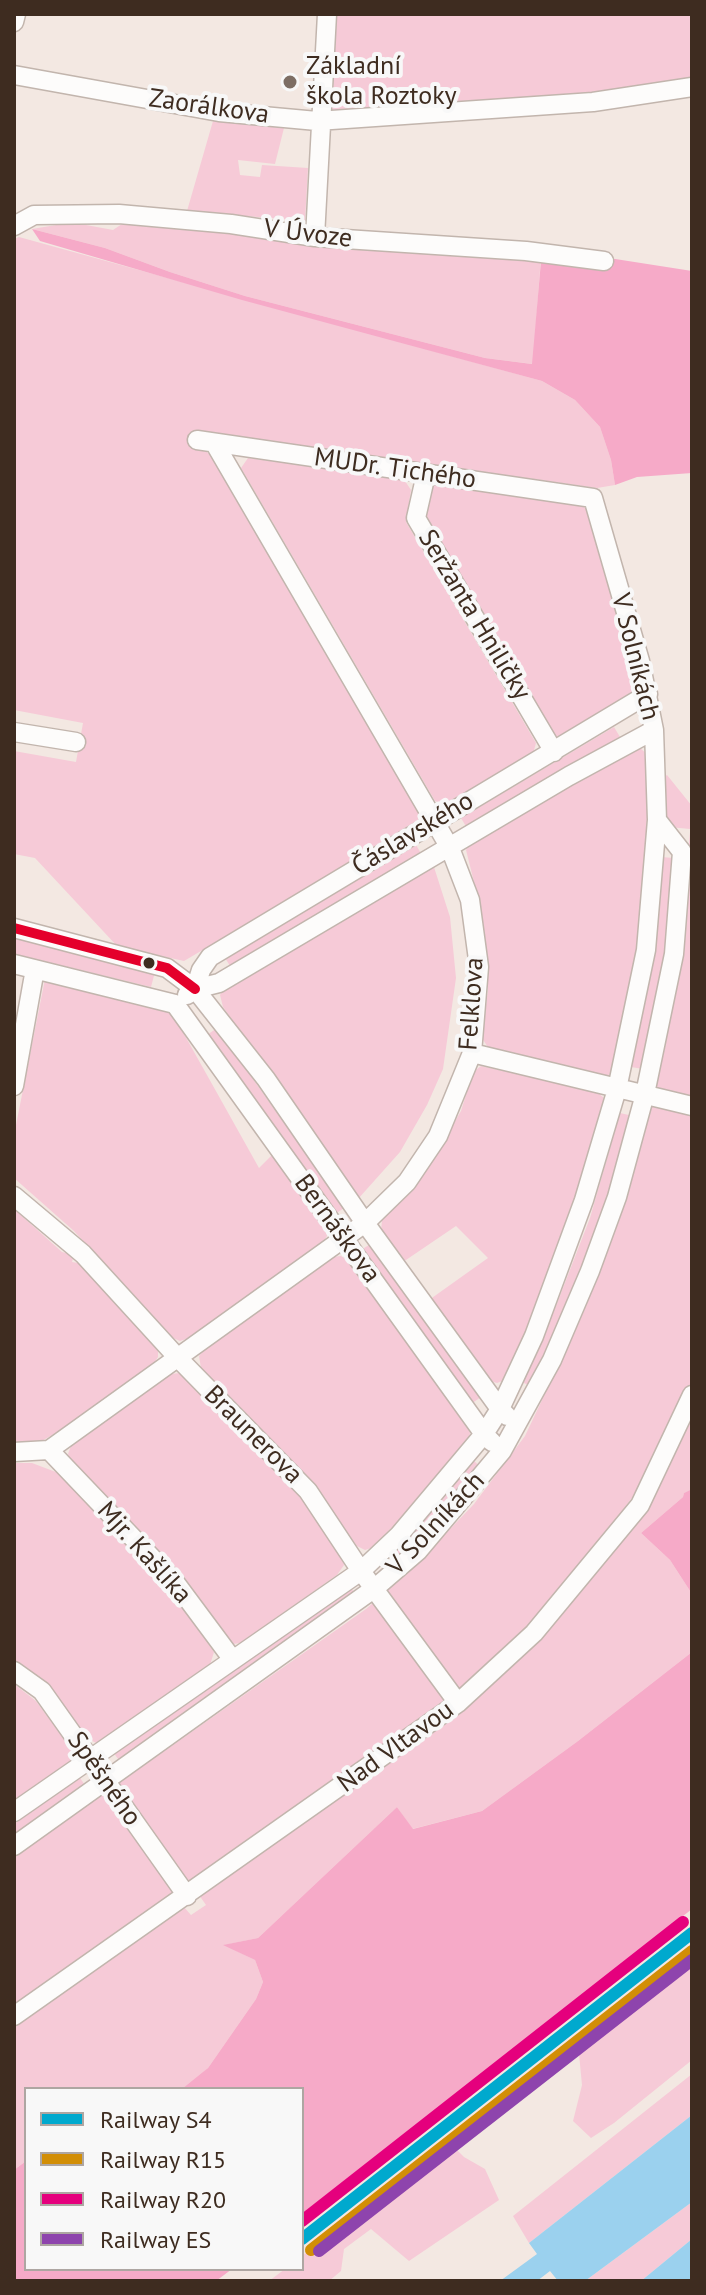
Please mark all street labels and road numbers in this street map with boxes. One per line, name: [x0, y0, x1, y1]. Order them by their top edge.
street label: Zaorálkova: [147, 83, 271, 131]
street label: V Úvoze: [262, 213, 354, 255]
street label: MUDr. Tichého: [312, 442, 478, 496]
street label: Seržanta Hniličky: [411, 524, 537, 706]
street label: V Solníkách: [604, 590, 666, 724]
street label: Čáslavského: [347, 786, 479, 882]
street label: Felklova: [453, 956, 491, 1052]
street label: Bernáškova: [287, 1169, 387, 1289]
street label: Braunerova: [197, 1379, 309, 1491]
street label: V Solníkách: [380, 1466, 492, 1582]
street label: Mjr. Kašlíka: [90, 1496, 198, 1610]
street label: Nad Vltavou: [332, 1695, 460, 1799]
street label: Spěšného: [60, 1726, 148, 1832]

